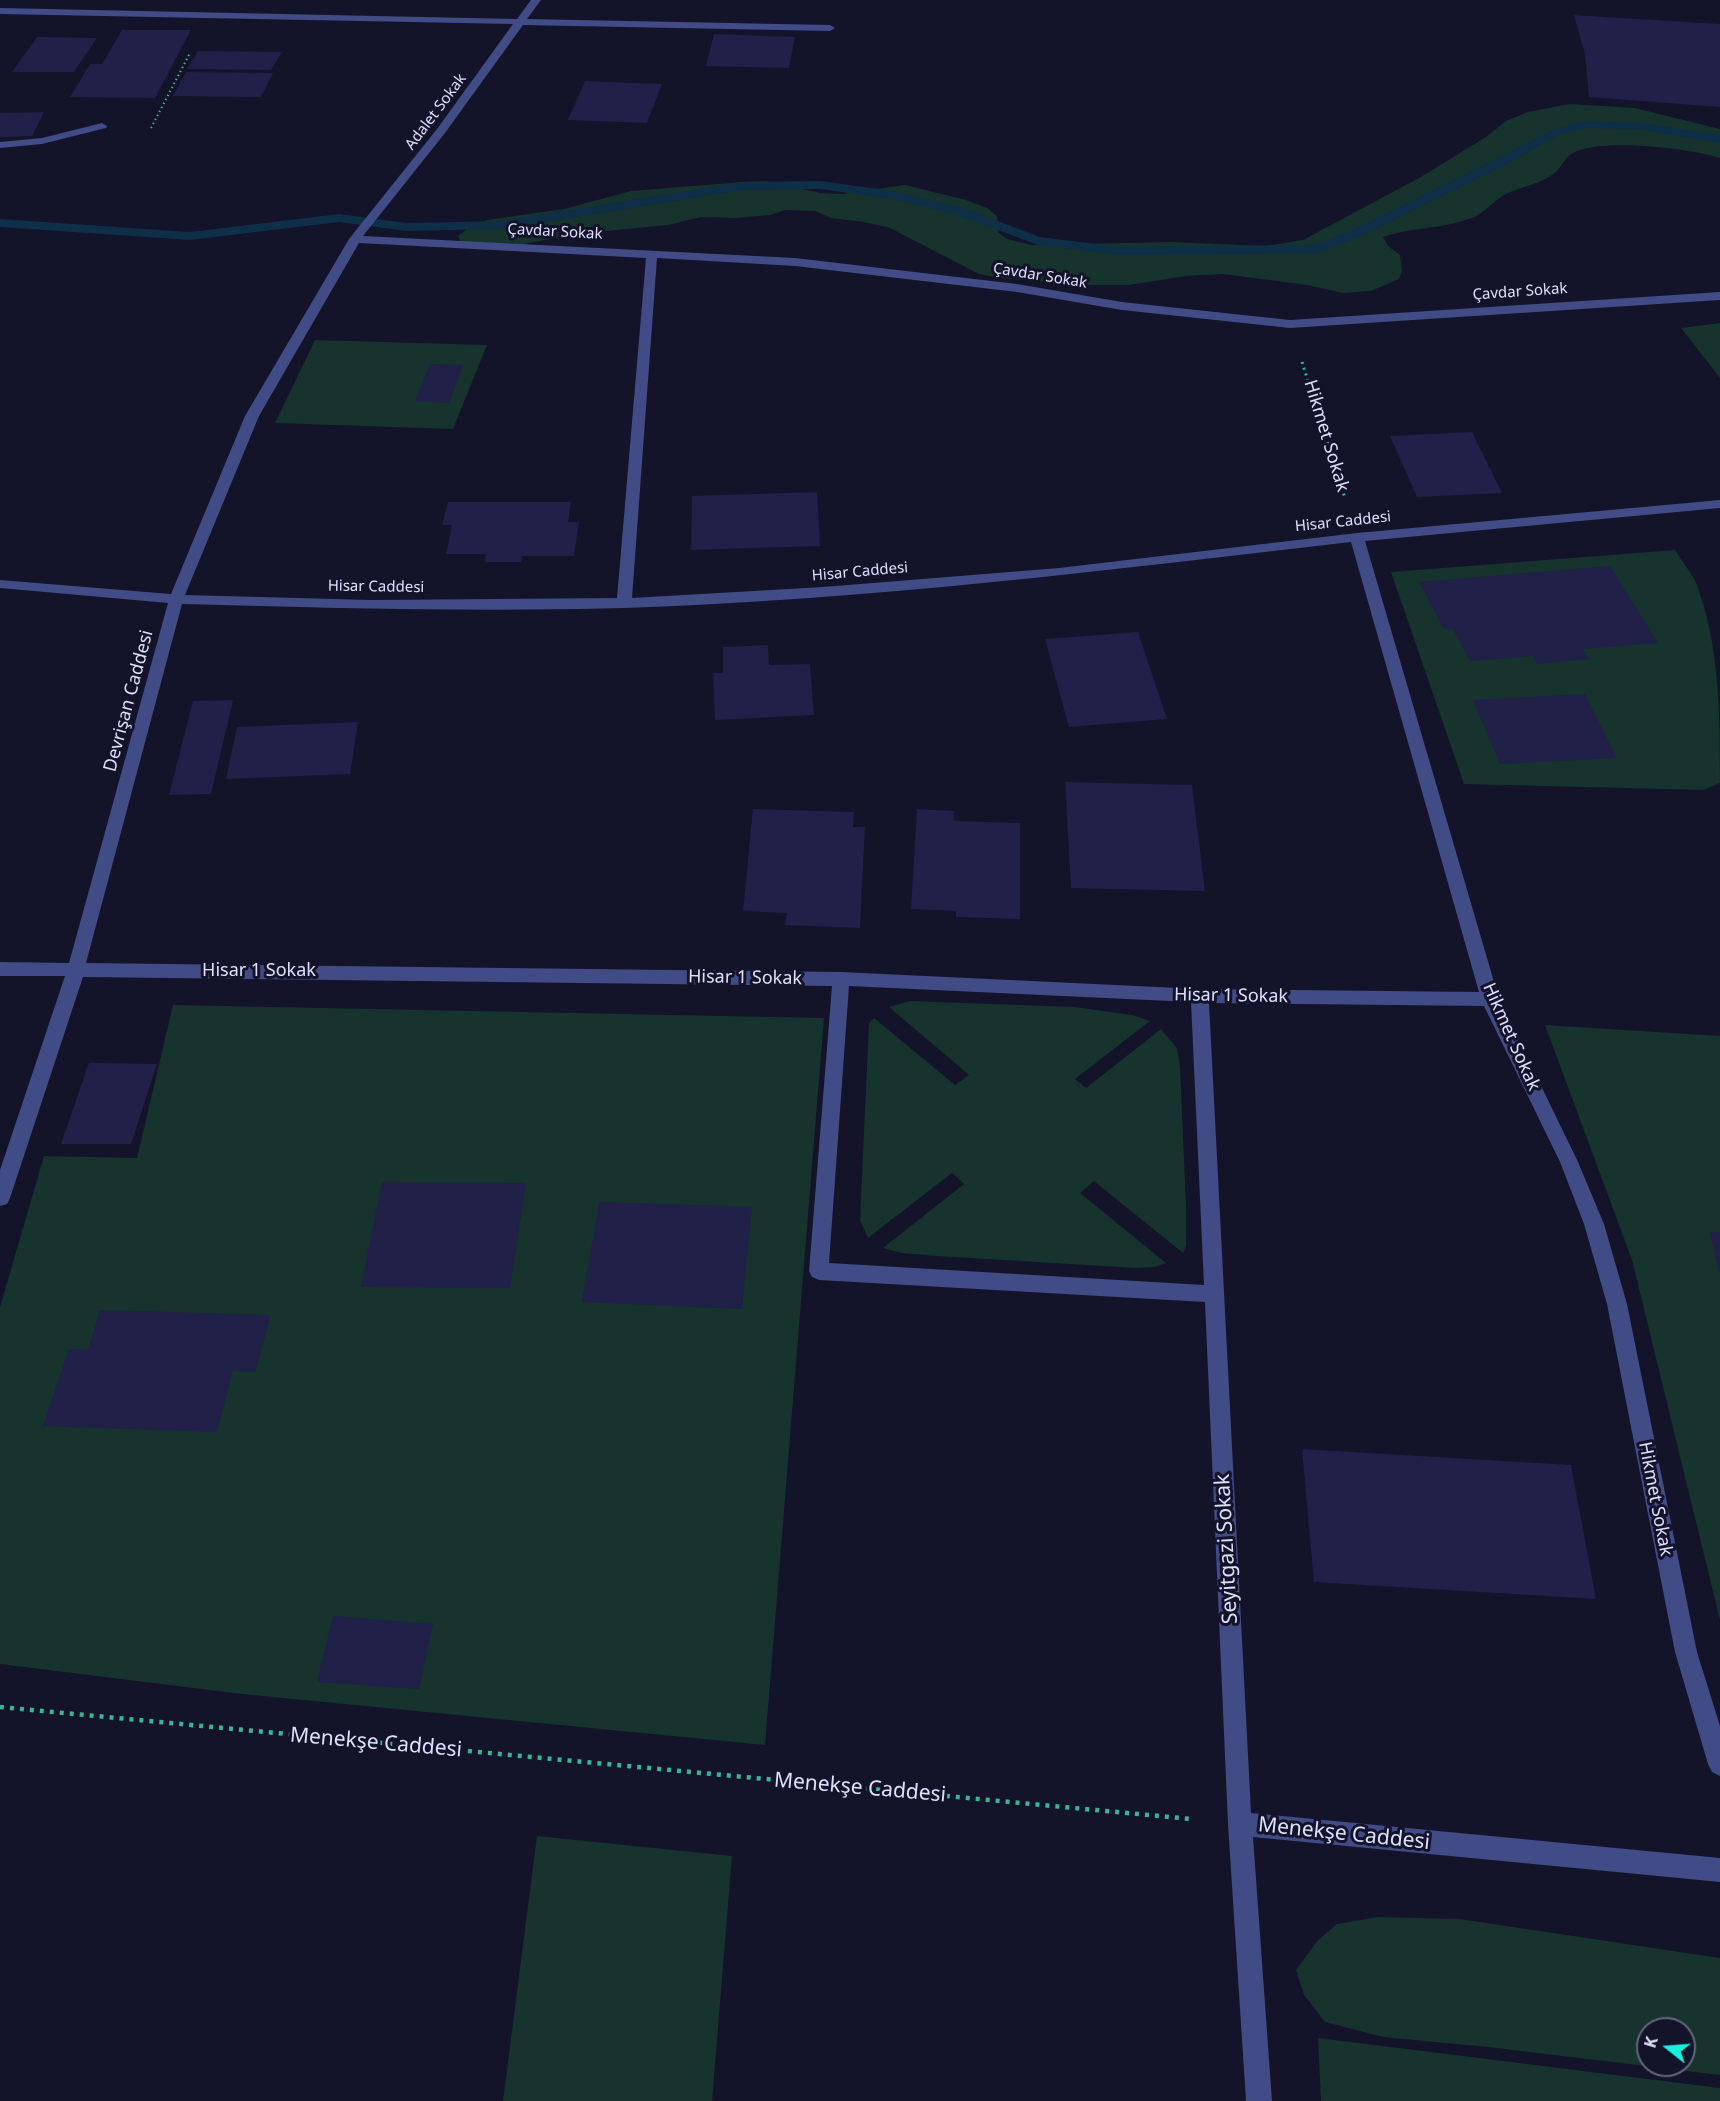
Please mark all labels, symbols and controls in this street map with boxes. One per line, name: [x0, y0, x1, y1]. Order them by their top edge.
street label: Adalet Sokak: [402, 70, 470, 154]
street label: Çavdar Sokak: [507, 221, 603, 243]
street label: Çavdar Sokak: [992, 260, 1088, 292]
street label: Çavdar Sokak: [1472, 280, 1568, 304]
street label: Hikmet Sokak: [1299, 377, 1353, 495]
street label: Hisar Caddesi: [1294, 508, 1392, 536]
street label: Hisar Caddesi: [811, 559, 909, 585]
street label: Hisar Caddesi: [328, 577, 424, 597]
street label: Devrişan Caddesi: [100, 628, 158, 774]
street label: Hisar 1 Sokak: [202, 960, 316, 982]
street label: Hisar 1 Sokak: [688, 966, 802, 990]
street label: Hikmet Sokak: [1478, 980, 1544, 1094]
street label: Hisar 1 Sokak: [1174, 984, 1288, 1008]
street label: Hikmet Sokak: [1633, 1440, 1677, 1558]
street label: Seyitgazi Sokak: [1210, 1473, 1244, 1625]
street label: Menekşe Caddesi: [289, 1723, 463, 1763]
street label: Menekşe Caddesi: [773, 1768, 947, 1808]
street label: Menekşe Caddesi: [1257, 1812, 1431, 1856]
north arrow: [1636, 2017, 1696, 2077]
text: K: [1639, 2034, 1663, 2051]

